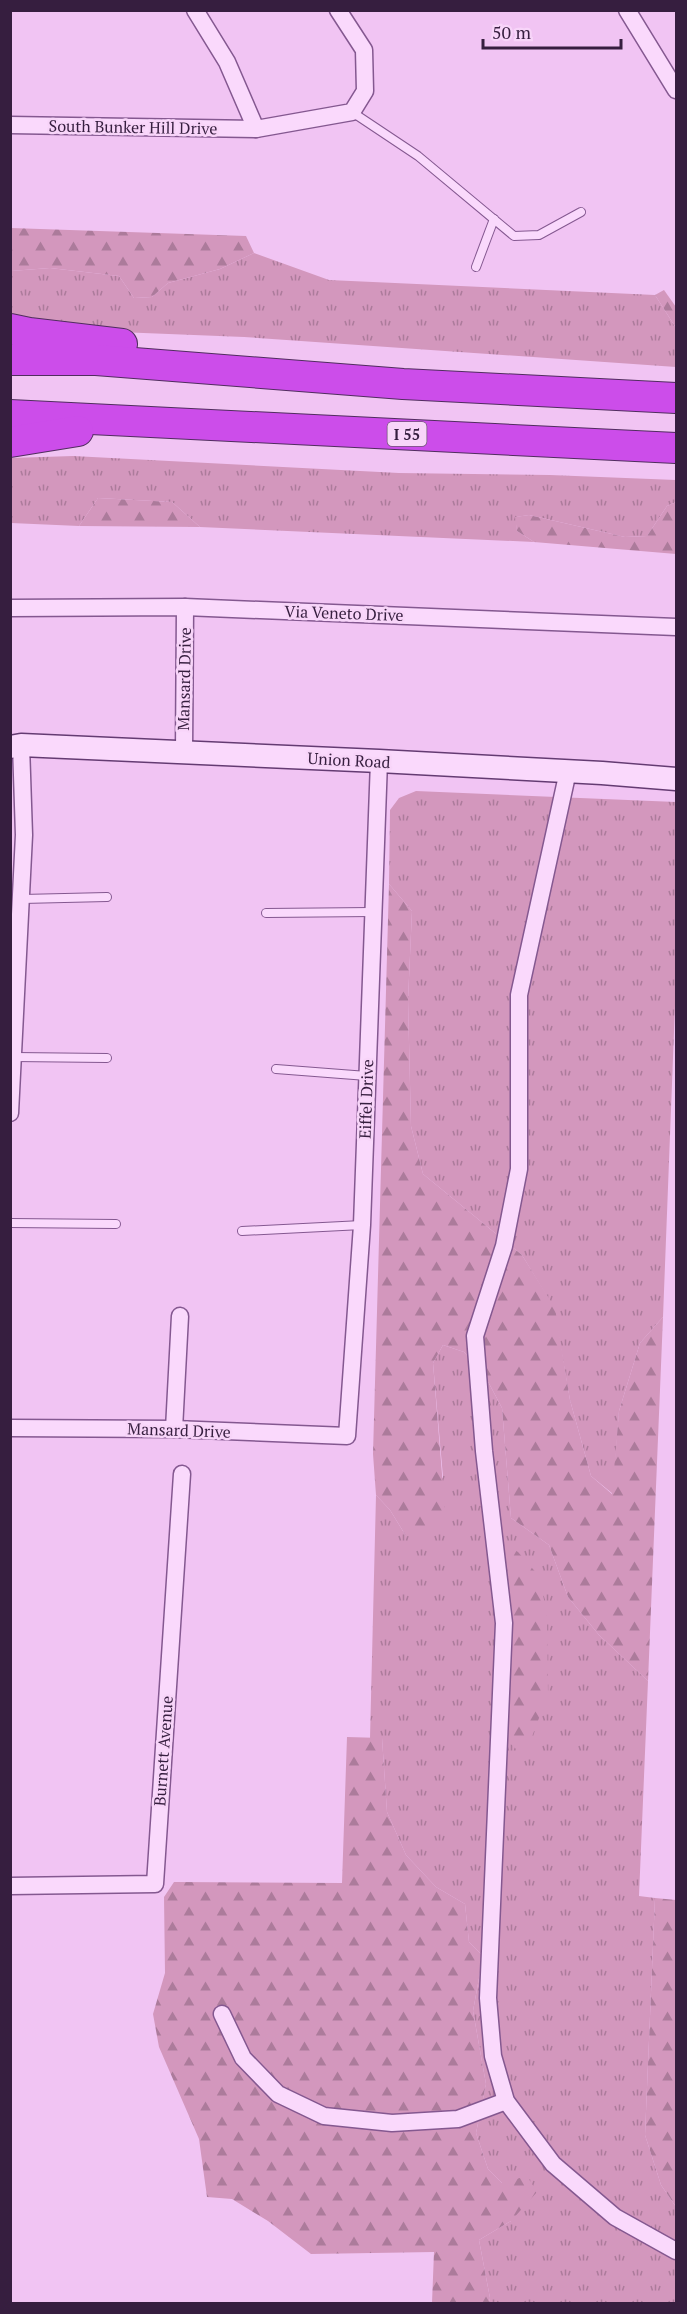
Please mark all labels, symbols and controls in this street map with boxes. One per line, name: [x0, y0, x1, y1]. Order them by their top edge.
scale bar: [483, 12, 621, 50]
text: 50 m: [492, 20, 532, 44]
street label: South Bunker Hill Drive: [49, 115, 217, 139]
road number: I 55: [388, 422, 426, 446]
street label: Via Veneto Drive: [284, 600, 404, 626]
street label: Mansard Drive: [172, 627, 196, 731]
street label: Union Road: [307, 747, 391, 773]
street label: Eiffel Drive: [354, 1059, 378, 1139]
street label: Mansard Drive: [127, 1417, 231, 1443]
street label: Burnett Avenue: [148, 1695, 178, 1807]

